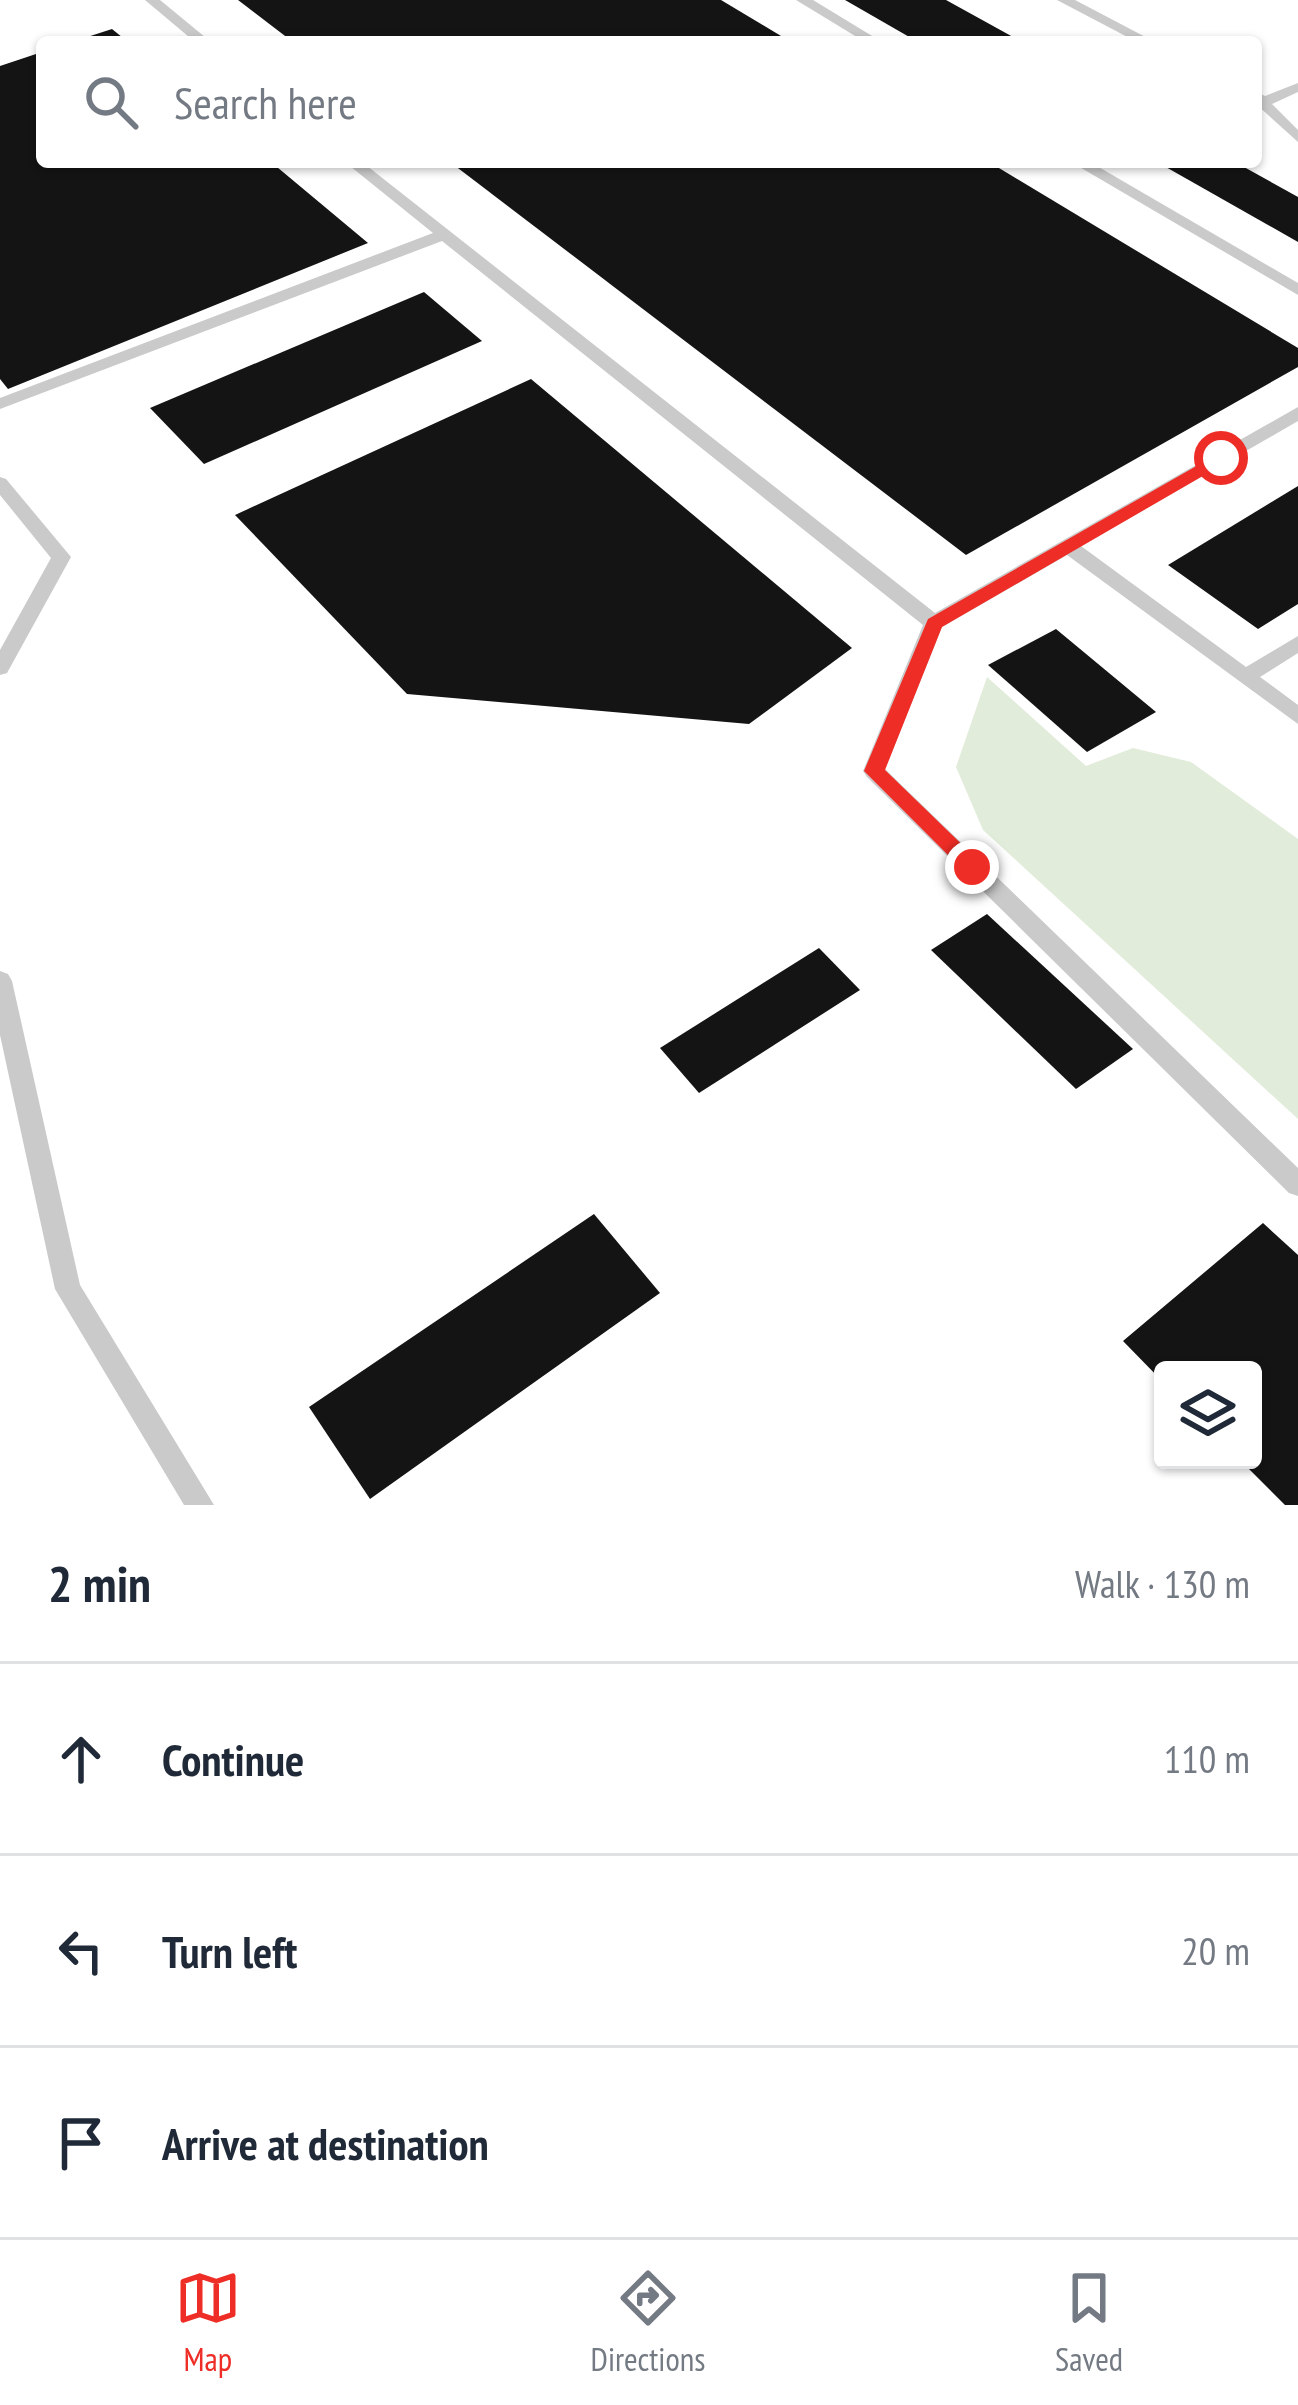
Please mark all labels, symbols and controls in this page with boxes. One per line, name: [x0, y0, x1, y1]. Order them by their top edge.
search box: [36, 36, 1262, 168]
icon: search: [78, 69, 144, 135]
text: Search here: [174, 73, 357, 131]
route start: [1194, 431, 1248, 485]
route end: [945, 840, 999, 894]
map controls: [1154, 1361, 1262, 1469]
button: layers: [1154, 1361, 1262, 1469]
text: 2 min: [48, 1550, 151, 1616]
text: Walk · 130 m: [1075, 1558, 1250, 1609]
icon: ahead: [48, 1726, 114, 1792]
text: Continue: [162, 1730, 304, 1788]
text: 110 m: [1164, 1733, 1250, 1784]
icon: left: [48, 1918, 114, 1984]
text: Turn left: [162, 1922, 297, 1980]
text: 20 m: [1181, 1925, 1250, 1976]
icon: arrive: [48, 2110, 114, 2176]
text: Arrive at destination: [162, 2114, 489, 2172]
tab: Map: [175, 2265, 241, 2380]
tab: Directions: [591, 2265, 705, 2380]
tab: Saved: [1055, 2265, 1123, 2380]

